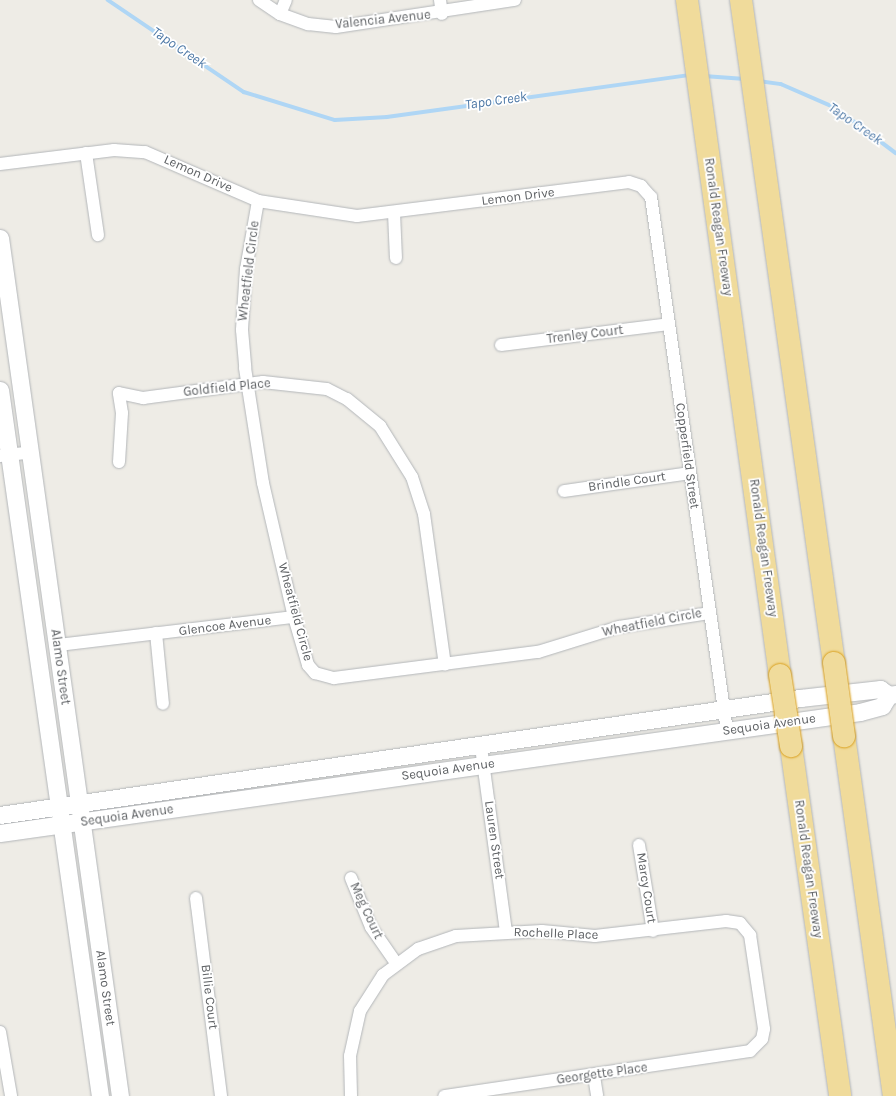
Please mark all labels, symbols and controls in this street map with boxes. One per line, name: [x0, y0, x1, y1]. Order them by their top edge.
street label: Valencia Avenue: [335, 7, 431, 33]
water label: Tapo Creek: [149, 24, 209, 72]
water label: Tapo Creek: [464, 88, 528, 114]
water label: Tapo Creek: [825, 99, 885, 149]
street label: Lemon Drive: [161, 152, 235, 196]
street label: Ronald Reagan Freeway: [701, 157, 735, 297]
street label: Lemon Drive: [481, 185, 555, 209]
street label: Wheatfield Circle: [235, 220, 263, 322]
street label: Trenley Court: [546, 323, 624, 347]
street label: Goldfield Place: [183, 376, 271, 400]
street label: Copperfield Street: [672, 402, 702, 510]
street label: Brindle Court: [587, 469, 667, 495]
street label: Ronald Reagan Freeway: [746, 478, 780, 618]
street label: Wheatfield Circle: [274, 561, 316, 663]
street label: Wheatfield Circle: [601, 606, 703, 640]
street label: Glencoe Avenue: [178, 613, 272, 639]
street label: Alamo Street: [47, 628, 73, 706]
street label: Sequoia Avenue: [721, 711, 817, 739]
street label: Sequoia Avenue: [400, 756, 496, 784]
street label: Ronald Reagan Freeway: [791, 799, 825, 939]
street label: Lauren Street: [481, 800, 507, 880]
street label: Sequoia Avenue: [79, 802, 175, 830]
street label: Marcy Court: [633, 852, 659, 924]
street label: Meg Court: [346, 880, 386, 942]
street label: Rochelle Place: [513, 925, 599, 943]
street label: Alamo Street: [92, 949, 118, 1027]
street label: Billie Court: [197, 964, 221, 1030]
street label: Georgette Place: [556, 1060, 648, 1088]

